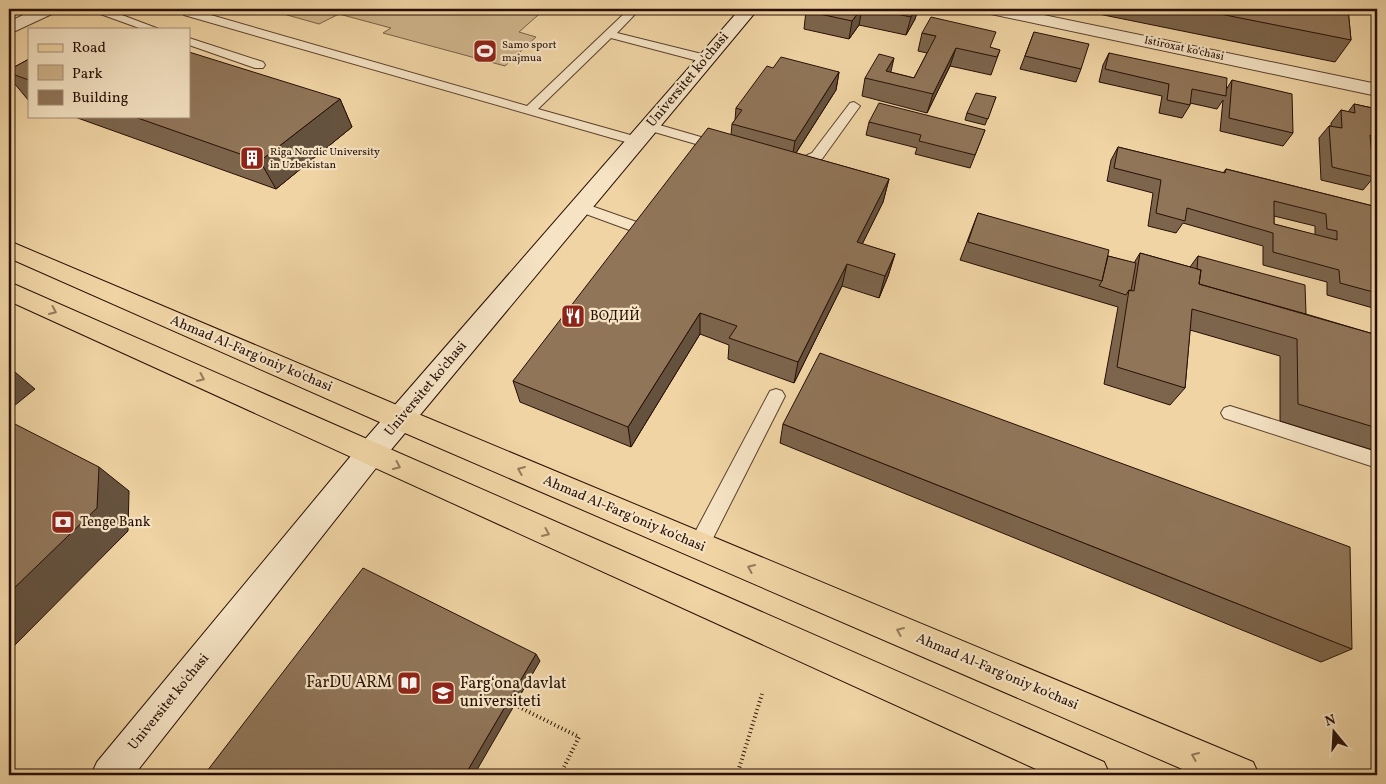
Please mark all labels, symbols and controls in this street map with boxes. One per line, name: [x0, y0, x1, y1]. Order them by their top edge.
legend: [28, 28, 190, 118]
street label: Universitet ko'chasi: [643, 28, 733, 132]
street label: Istiroxat koʻchasi: [1143, 33, 1225, 65]
text: Road: [72, 38, 106, 59]
sports icon: Samo sport majmua: [472, 38, 498, 64]
place label: Samo sport majmua: [502, 38, 557, 66]
text: Park: [72, 64, 103, 85]
text: Building: [72, 88, 129, 109]
building icon: Riga Nordic University in Uzbekistan: [239, 145, 265, 171]
place label: Riga Nordic University in Uzbekistan: [270, 145, 380, 173]
restaurant icon: ВОДИЙ: [560, 303, 586, 329]
one-way arrow: [48, 305, 57, 316]
place label: ВОДИЙ: [590, 306, 640, 326]
street label: Ahmad Al-Farg'oniy ko'chasi: [167, 311, 335, 397]
street label: Universitet ko'chasi: [381, 337, 471, 441]
one-way arrow: [196, 372, 205, 383]
one-way arrow: [392, 460, 401, 471]
one-way arrow: [517, 465, 526, 476]
street label: Ahmad Al-Farg'oniy ko'chasi: [540, 471, 708, 557]
bank icon: Tenge Bank: [50, 509, 76, 535]
place label: Tenge Bank: [80, 513, 151, 532]
one-way arrow: [541, 526, 550, 537]
one-way arrow: [747, 563, 756, 574]
one-way arrow: [896, 627, 905, 637]
street label: Ahmad Al-Farg'oniy ko'chasi: [913, 629, 1081, 715]
street label: Universitet ko'chasi: [124, 650, 214, 754]
library icon: FarDU ARM: [396, 670, 422, 696]
place label: FarDU ARM: [306, 672, 392, 694]
place label: Fargʻona davlat universiteti: [460, 673, 567, 713]
school or university icon: Fargʻona davlat universiteti: [430, 680, 456, 706]
north arrow: [1308, 706, 1358, 756]
text: N: [1323, 710, 1338, 732]
one-way arrow: [1191, 752, 1200, 763]

